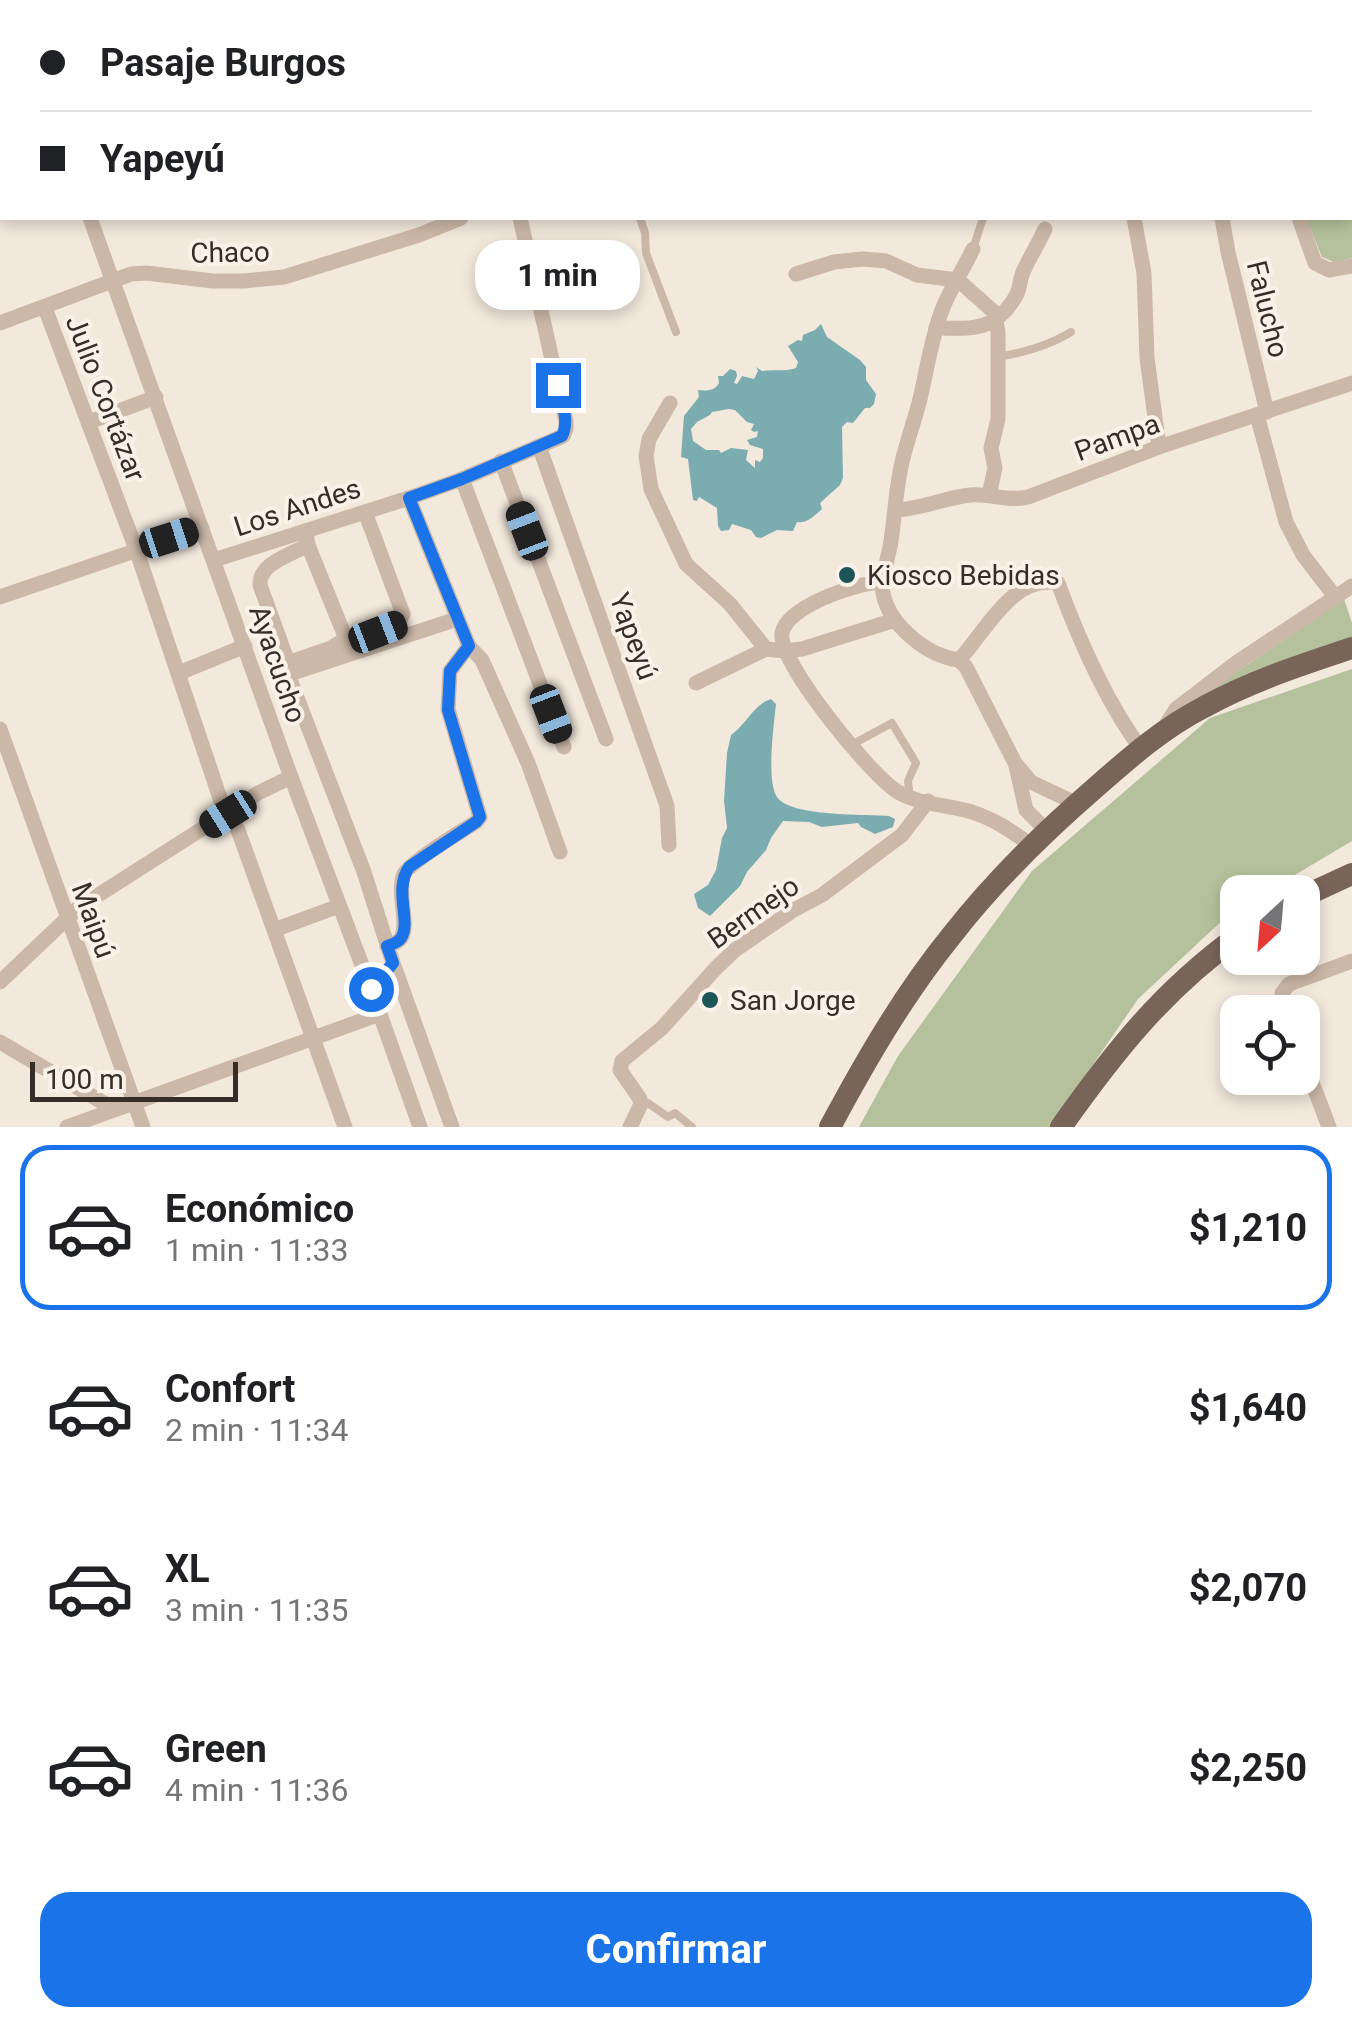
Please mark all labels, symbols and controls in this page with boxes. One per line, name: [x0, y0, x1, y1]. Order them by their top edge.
text: Pasaje Burgos: [100, 41, 346, 85]
text: Yapeyú: [100, 137, 225, 181]
street label: Chaco: [190, 235, 270, 270]
callout: 1 min: [476, 240, 640, 310]
text: 1 min: [517, 256, 598, 294]
street label: Falucho: [1240, 257, 1295, 361]
street label: Julio Cortázar: [59, 311, 152, 486]
route end: [536, 363, 581, 408]
street label: Pampa: [1070, 407, 1164, 468]
street label: Los Andes: [230, 472, 365, 543]
car: [502, 498, 552, 564]
car: [136, 514, 202, 562]
place label: Kiosco Bebidas: [867, 559, 1060, 592]
marker: Kiosco Bebidas: [836, 564, 858, 586]
street label: Yapeyú: [603, 588, 664, 684]
street label: Ayacucho: [242, 601, 313, 727]
car: [345, 607, 411, 657]
car: [526, 681, 576, 747]
car: [195, 785, 261, 843]
street label: Bermejo: [701, 869, 805, 956]
north arrow: [1220, 875, 1320, 975]
map controls: [1220, 875, 1320, 1095]
street label: Maipú: [65, 878, 122, 962]
route start: [349, 967, 394, 1012]
place label: San Jorge: [730, 984, 855, 1017]
marker: San Jorge: [699, 989, 721, 1011]
button: locate: [1220, 995, 1320, 1095]
scale bar: [30, 1057, 238, 1102]
text: 100 m: [45, 1063, 124, 1096]
icon: car: [45, 1183, 135, 1273]
text: Económico: [165, 1187, 354, 1231]
text: $1,210: [1189, 1206, 1307, 1250]
text: 1 min · 11:33: [165, 1231, 348, 1269]
icon: car: [45, 1363, 135, 1453]
text: Confort: [165, 1367, 295, 1411]
text: $1,640: [1189, 1386, 1307, 1430]
text: 2 min · 11:34: [165, 1411, 348, 1449]
icon: car: [45, 1543, 135, 1633]
text: XL: [165, 1547, 210, 1591]
text: $2,070: [1189, 1566, 1307, 1610]
text: 3 min · 11:35: [165, 1591, 348, 1629]
icon: car: [45, 1723, 135, 1813]
text: Green: [165, 1727, 267, 1771]
text: $2,250: [1189, 1746, 1307, 1790]
text: 4 min · 11:36: [165, 1771, 348, 1809]
button: Confirmar: [40, 1892, 1312, 2007]

